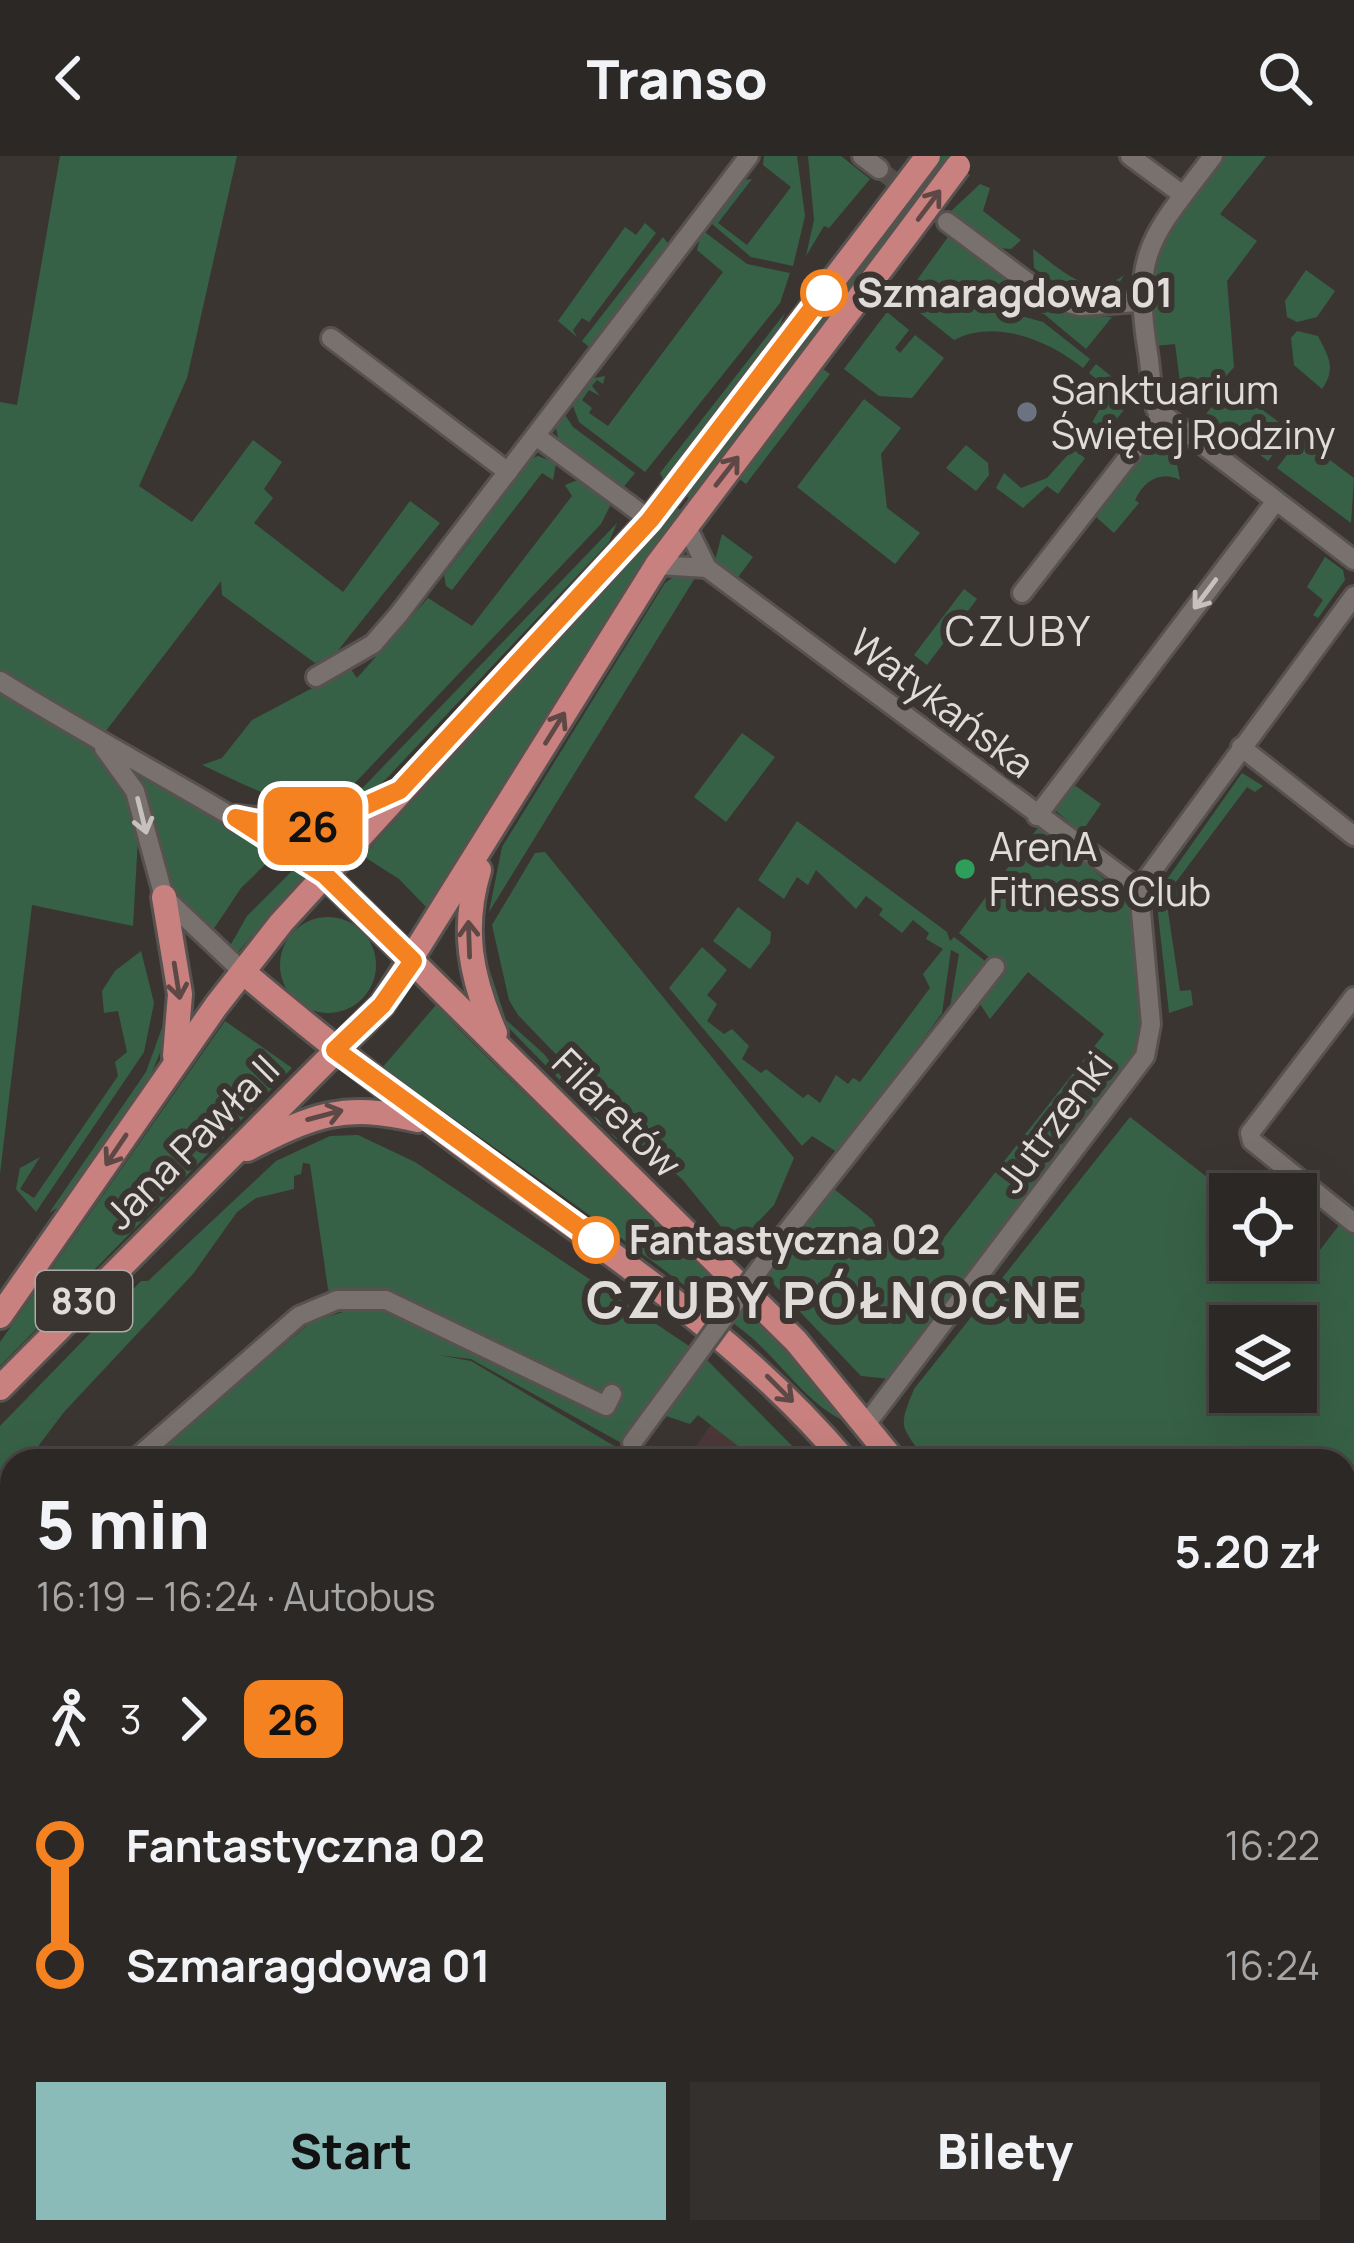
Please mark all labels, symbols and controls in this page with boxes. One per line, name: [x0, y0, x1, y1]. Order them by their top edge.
text: Transo: [586, 41, 768, 115]
icon: back: [36, 45, 102, 111]
icon: search: [1252, 45, 1318, 111]
one-way arrow: [915, 190, 941, 222]
place label: Szmaragdowa 01: [857, 265, 1173, 319]
marker: Szmaragdowa 01: [802, 271, 846, 315]
place label: Sanktuarium Świętej Rodziny: [1051, 362, 1336, 461]
marker: Sanktuarium Świętej Rodziny: [1014, 399, 1040, 425]
one-way arrow: [713, 456, 740, 488]
one-way arrow: [1192, 577, 1219, 609]
district label: CZUBY: [945, 601, 1093, 659]
street label: Watykańska: [839, 615, 1046, 789]
one-way arrow: [543, 712, 567, 746]
line badge: 26: [259, 787, 367, 865]
one-way arrow: [132, 797, 154, 835]
text: 26: [287, 797, 339, 855]
place label: ArenA Fitness Club: [989, 819, 1211, 918]
marker: ArenA Fitness Club: [952, 856, 978, 882]
one-way arrow: [458, 920, 481, 959]
one-way arrow: [166, 961, 189, 1000]
street label: Filaretów: [541, 1036, 694, 1189]
street label: Jutrzenki: [982, 1040, 1124, 1203]
street label: Jana Pawła II: [92, 1042, 291, 1241]
one-way arrow: [306, 1102, 344, 1124]
one-way arrow: [104, 1133, 129, 1166]
map controls: [1209, 1173, 1317, 1413]
button: locate: [1209, 1173, 1317, 1281]
place label: Fantastyczna 02: [629, 1212, 940, 1266]
marker: Fantastyczna 02: [574, 1218, 618, 1262]
district label: CZUBY PÓŁNOCNE: [586, 1264, 1084, 1333]
road number: 830: [36, 1271, 132, 1331]
button: layers: [1209, 1305, 1317, 1413]
one-way arrow: [765, 1375, 794, 1403]
text: 5 min: [36, 1479, 210, 1569]
text: 5.20 zł: [1174, 1520, 1320, 1582]
text: 16:19 – 16:24 · Autobus: [36, 1569, 436, 1623]
icon: walk: [36, 1686, 102, 1752]
icon: forward: [160, 1686, 226, 1752]
text: 26: [268, 1690, 319, 1748]
text: 3: [120, 1692, 142, 1746]
text: Fantastyczna 02: [126, 1814, 485, 1876]
text: 16:22: [1224, 1818, 1320, 1872]
text: Szmaragdowa 01: [126, 1934, 491, 1996]
text: 16:24: [1224, 1938, 1320, 1992]
button: Start: [36, 2082, 666, 2220]
button: Bilety: [690, 2082, 1320, 2220]

